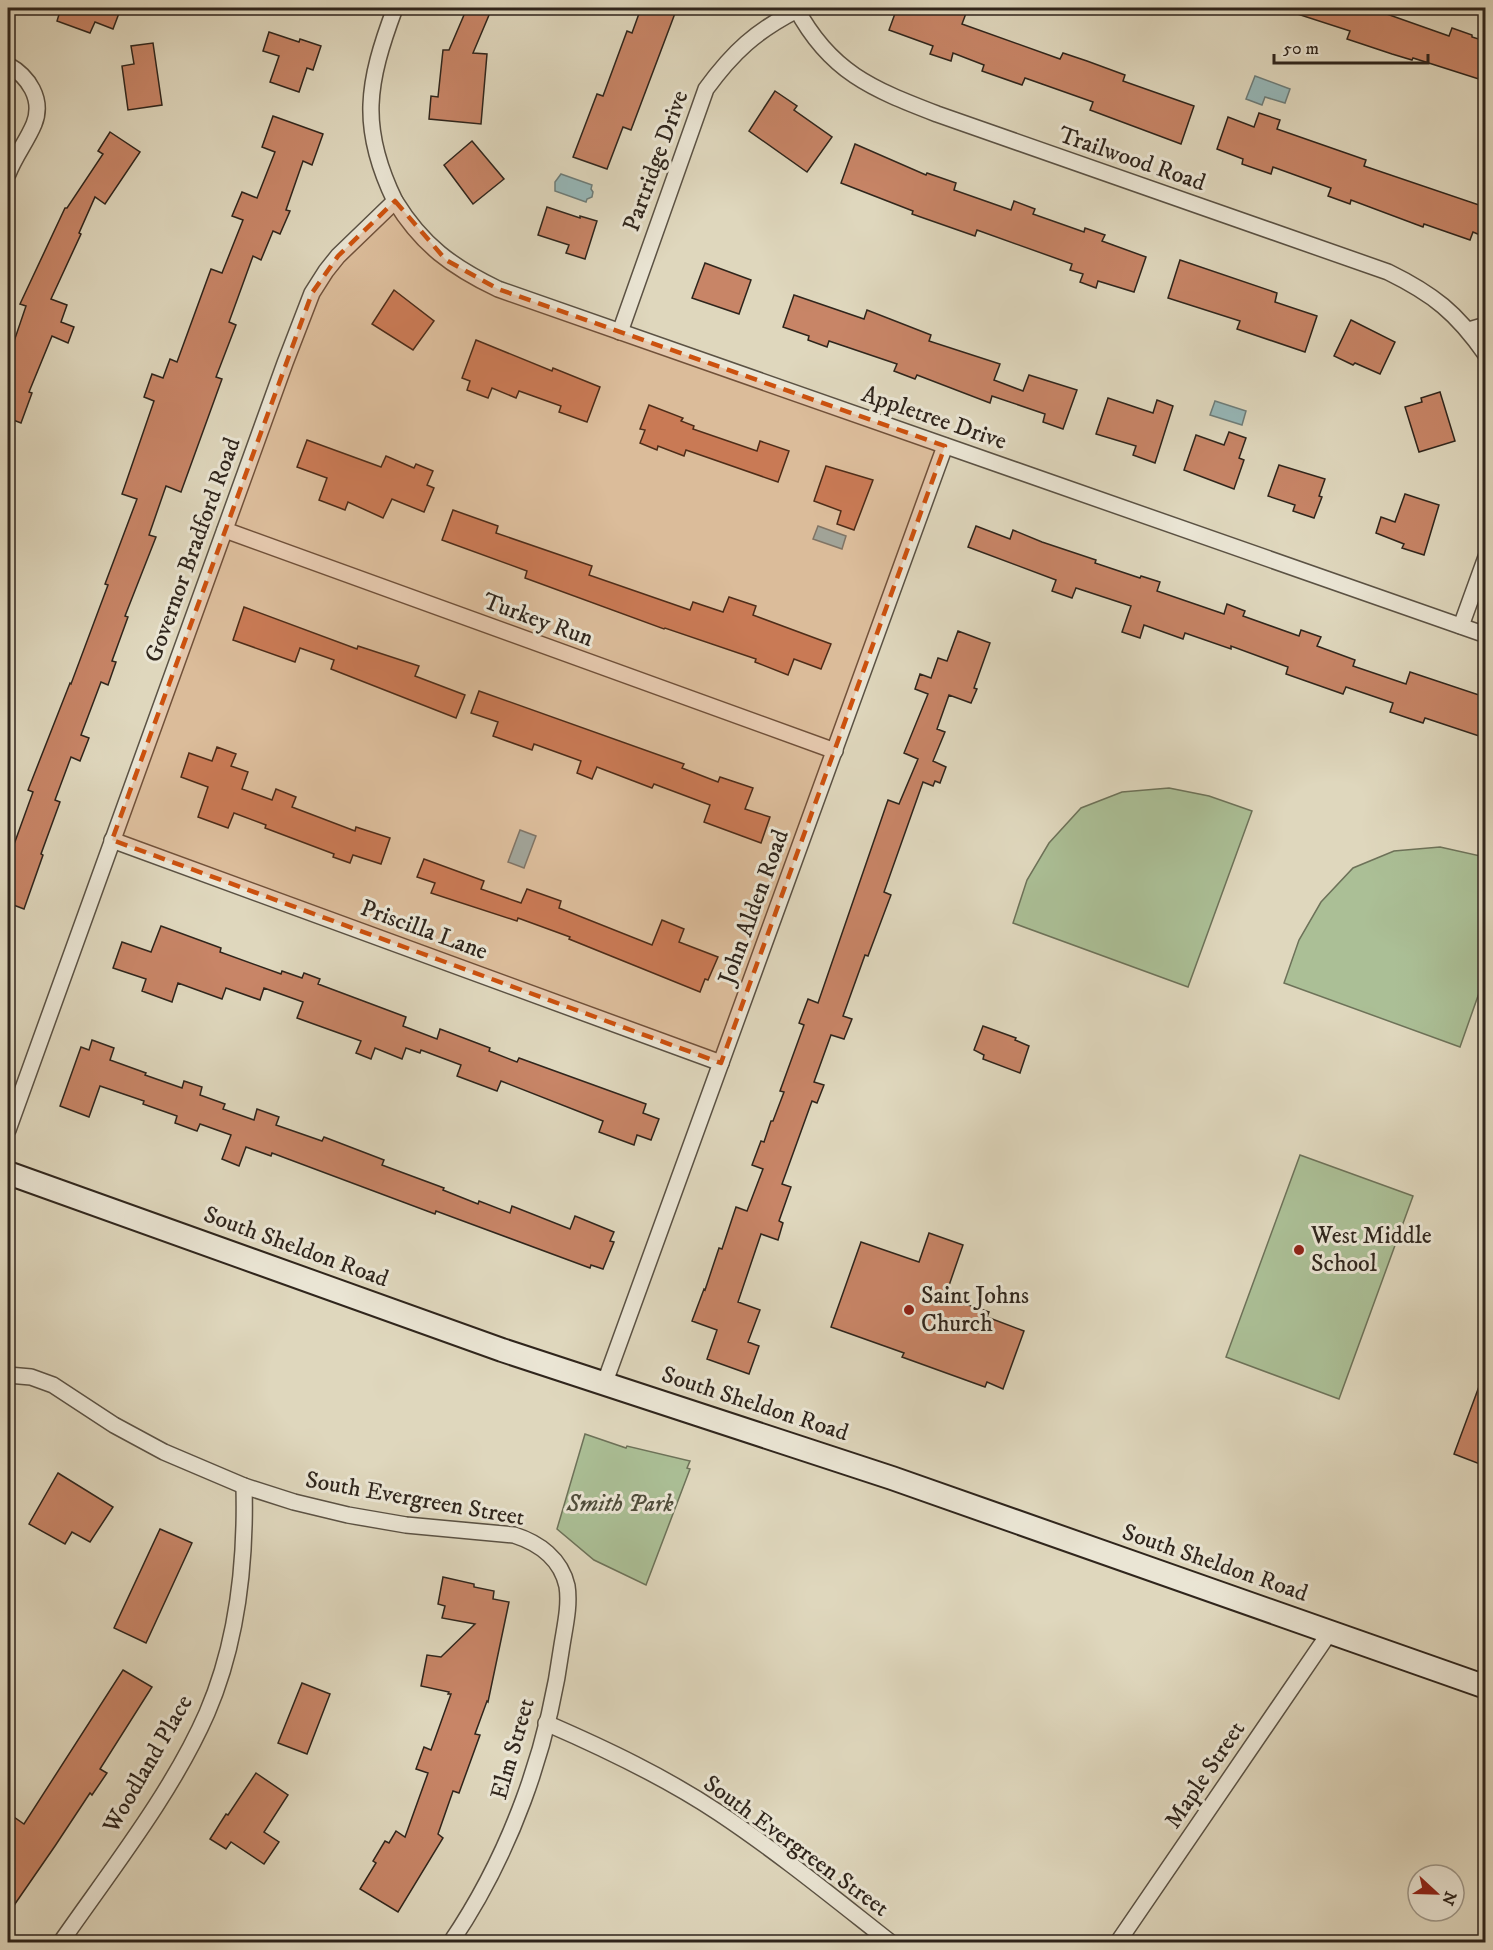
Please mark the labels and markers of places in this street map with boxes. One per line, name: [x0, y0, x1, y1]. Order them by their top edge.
place label: West Middle School: [1310, 1221, 1432, 1279]
marker: West Middle School: [1292, 1243, 1306, 1257]
place label: Saint Johns Church: [921, 1281, 1029, 1339]
marker: Saint Johns Church: [902, 1303, 916, 1317]

